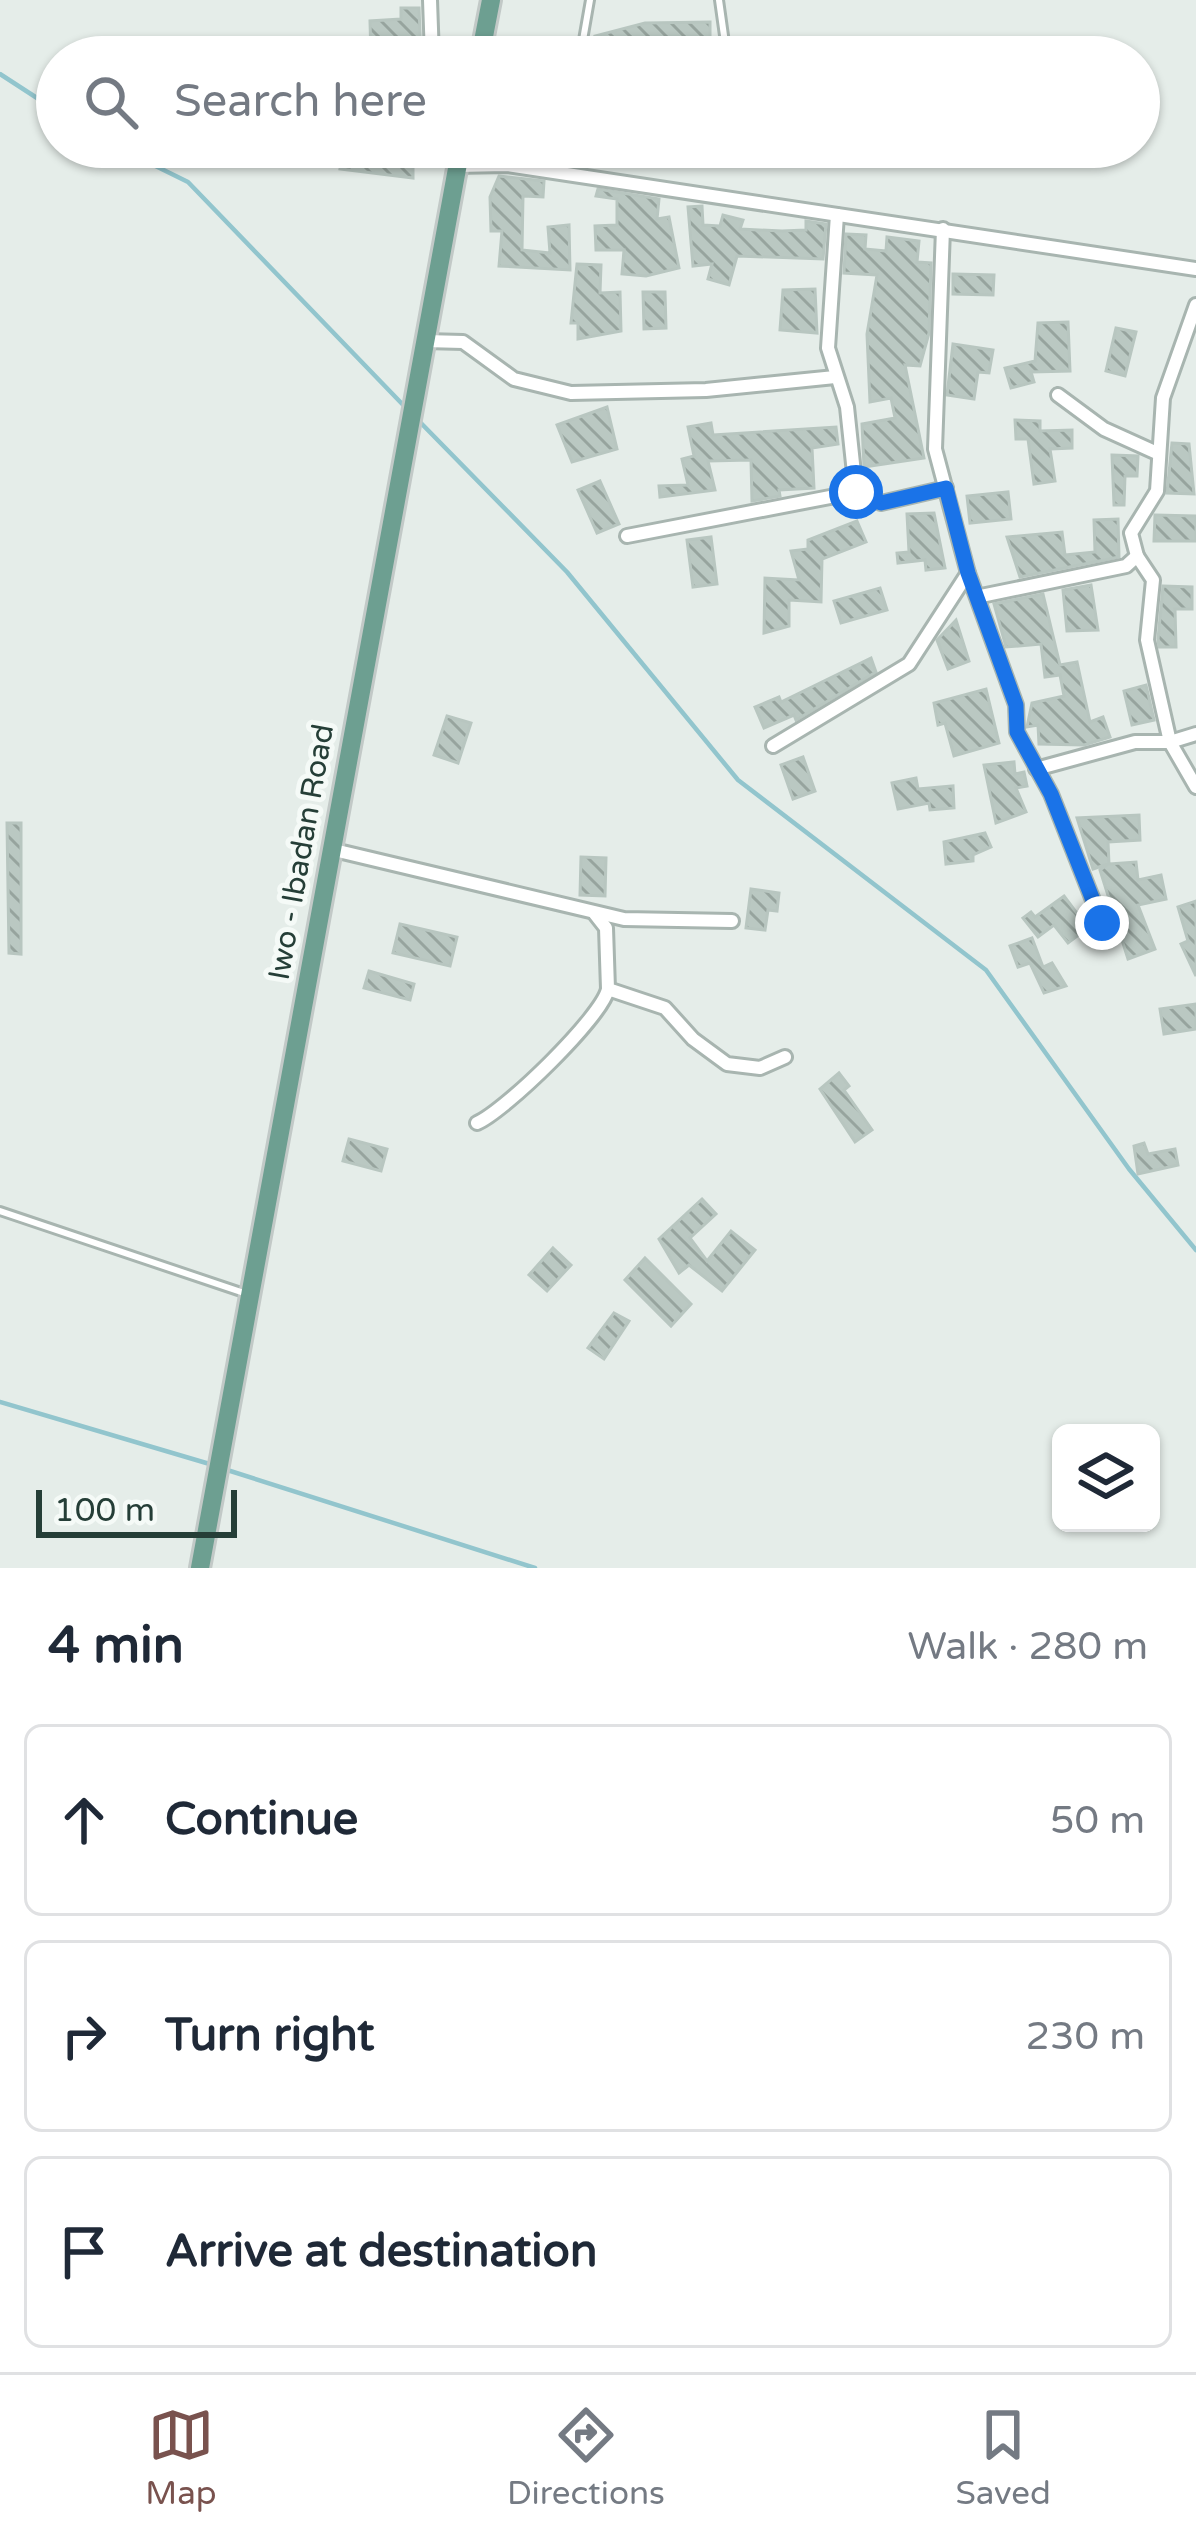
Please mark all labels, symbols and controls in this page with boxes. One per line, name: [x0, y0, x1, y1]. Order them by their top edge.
search box: [36, 36, 1160, 168]
icon: search: [78, 69, 144, 135]
text: Search here: [174, 75, 427, 129]
route start: [829, 465, 883, 519]
street label: Iwo - Ibadan Road: [261, 721, 342, 983]
route end: [1075, 896, 1129, 950]
map controls: [1052, 1424, 1160, 1532]
button: layers: [1052, 1424, 1160, 1532]
scale bar: [36, 1484, 237, 1537]
text: 100 m: [54, 1491, 155, 1530]
text: 4 min: [48, 1615, 184, 1677]
text: Walk · 280 m: [907, 1623, 1148, 1670]
icon: ahead: [51, 1787, 117, 1853]
text: Continue: [165, 1793, 358, 1847]
text: 50 m: [1050, 1797, 1145, 1844]
icon: right: [51, 2003, 117, 2069]
text: Turn right: [165, 2009, 374, 2063]
text: 230 m: [1026, 2013, 1145, 2060]
icon: arrive: [51, 2219, 117, 2285]
text: Arrive at destination: [165, 2225, 597, 2279]
tab: Map: [145, 2402, 217, 2513]
tab: Directions: [507, 2402, 665, 2513]
tab: Saved: [955, 2402, 1051, 2513]

